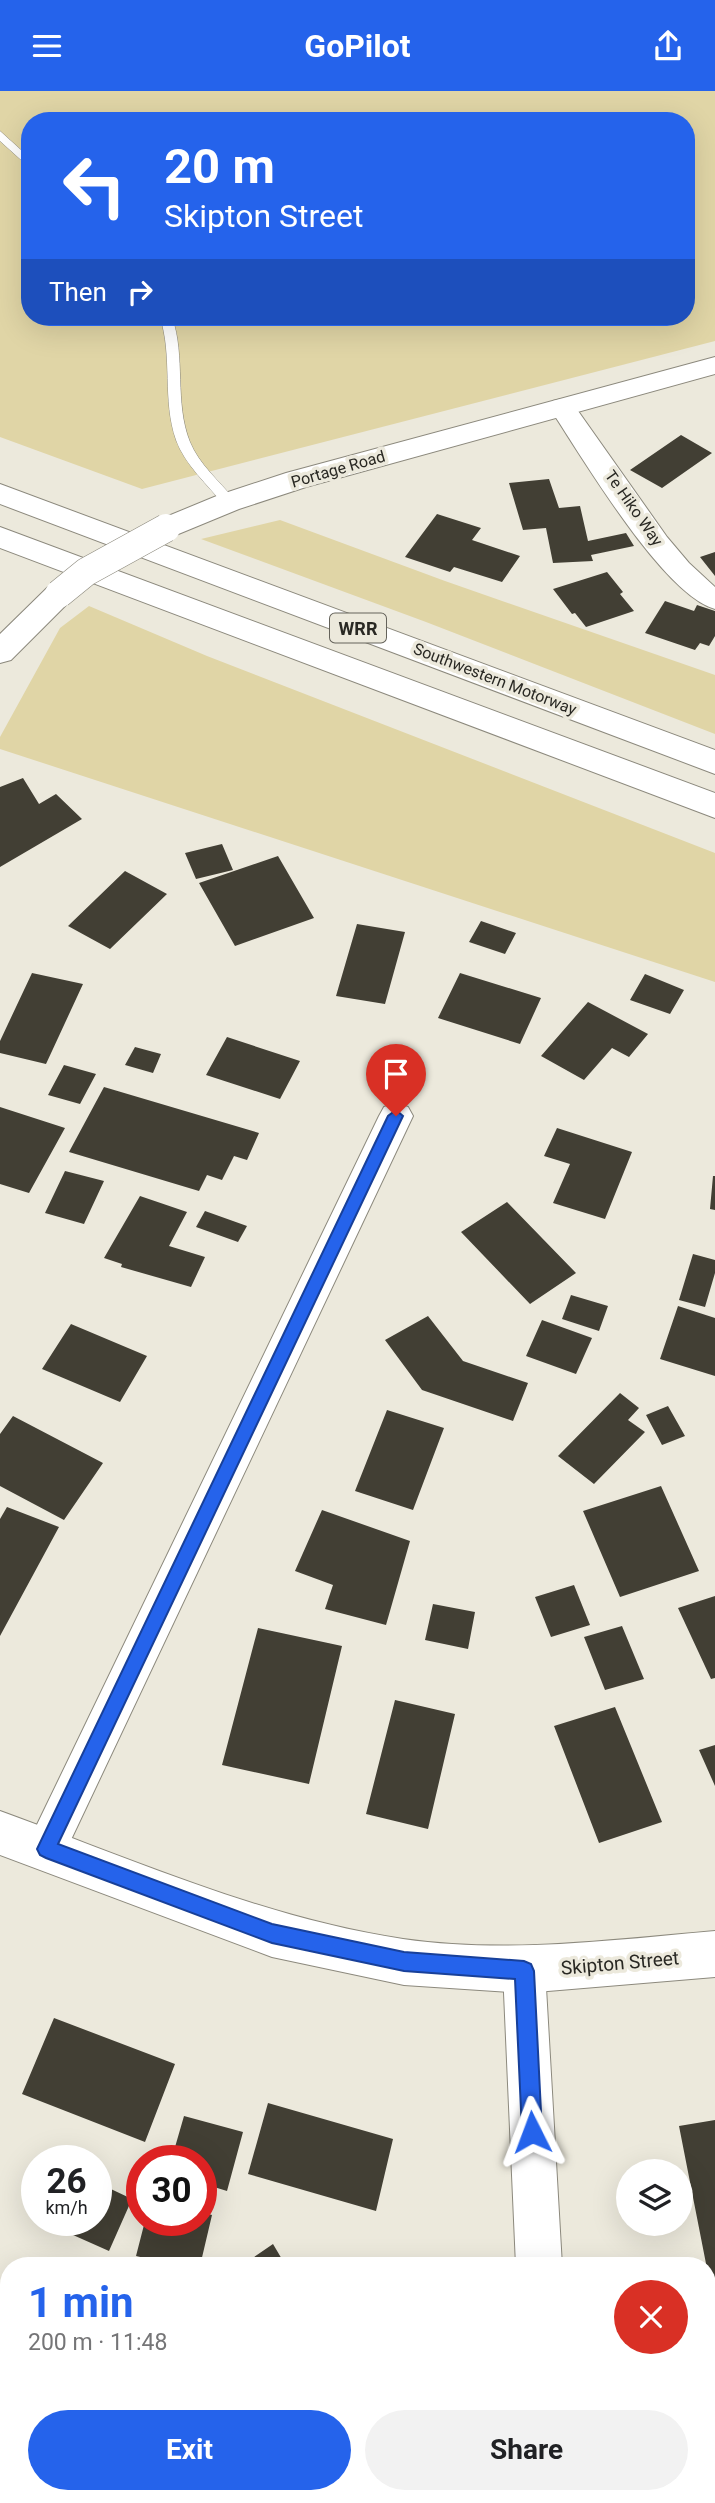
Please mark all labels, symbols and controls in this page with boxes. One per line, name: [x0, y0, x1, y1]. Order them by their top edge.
icon: menu: [28, 27, 66, 65]
text: GoPilot: [304, 27, 411, 65]
icon: share: [649, 27, 687, 65]
text: 20 m: [164, 138, 275, 195]
icon: left: [49, 140, 140, 231]
text: Skipton Street: [164, 197, 363, 235]
icon: right: [121, 273, 159, 311]
text: Then: [49, 277, 107, 307]
street label: Portage Road: [289, 446, 387, 492]
street label: Te Hiko Way: [601, 467, 667, 550]
road number: WRR: [330, 613, 386, 643]
street label: Southwestern Motorway: [411, 639, 580, 719]
pin: [366, 1044, 426, 1116]
icon: arrive: [377, 1055, 415, 1093]
street label: Skipton Street: [560, 1946, 680, 1980]
position arrow: [495, 2095, 569, 2169]
speed limit sign: 30: [126, 2145, 217, 2236]
map controls: [616, 2159, 693, 2236]
button: layers: [616, 2159, 693, 2236]
text: 26: [46, 2161, 87, 2202]
text: km/h: [45, 2197, 88, 2218]
text: 1 min: [28, 2278, 134, 2327]
button: close: [614, 2280, 688, 2354]
text: 200 m · 11:48: [28, 2329, 167, 2356]
button: Exit: [28, 2410, 351, 2490]
button: Share: [365, 2410, 688, 2490]

